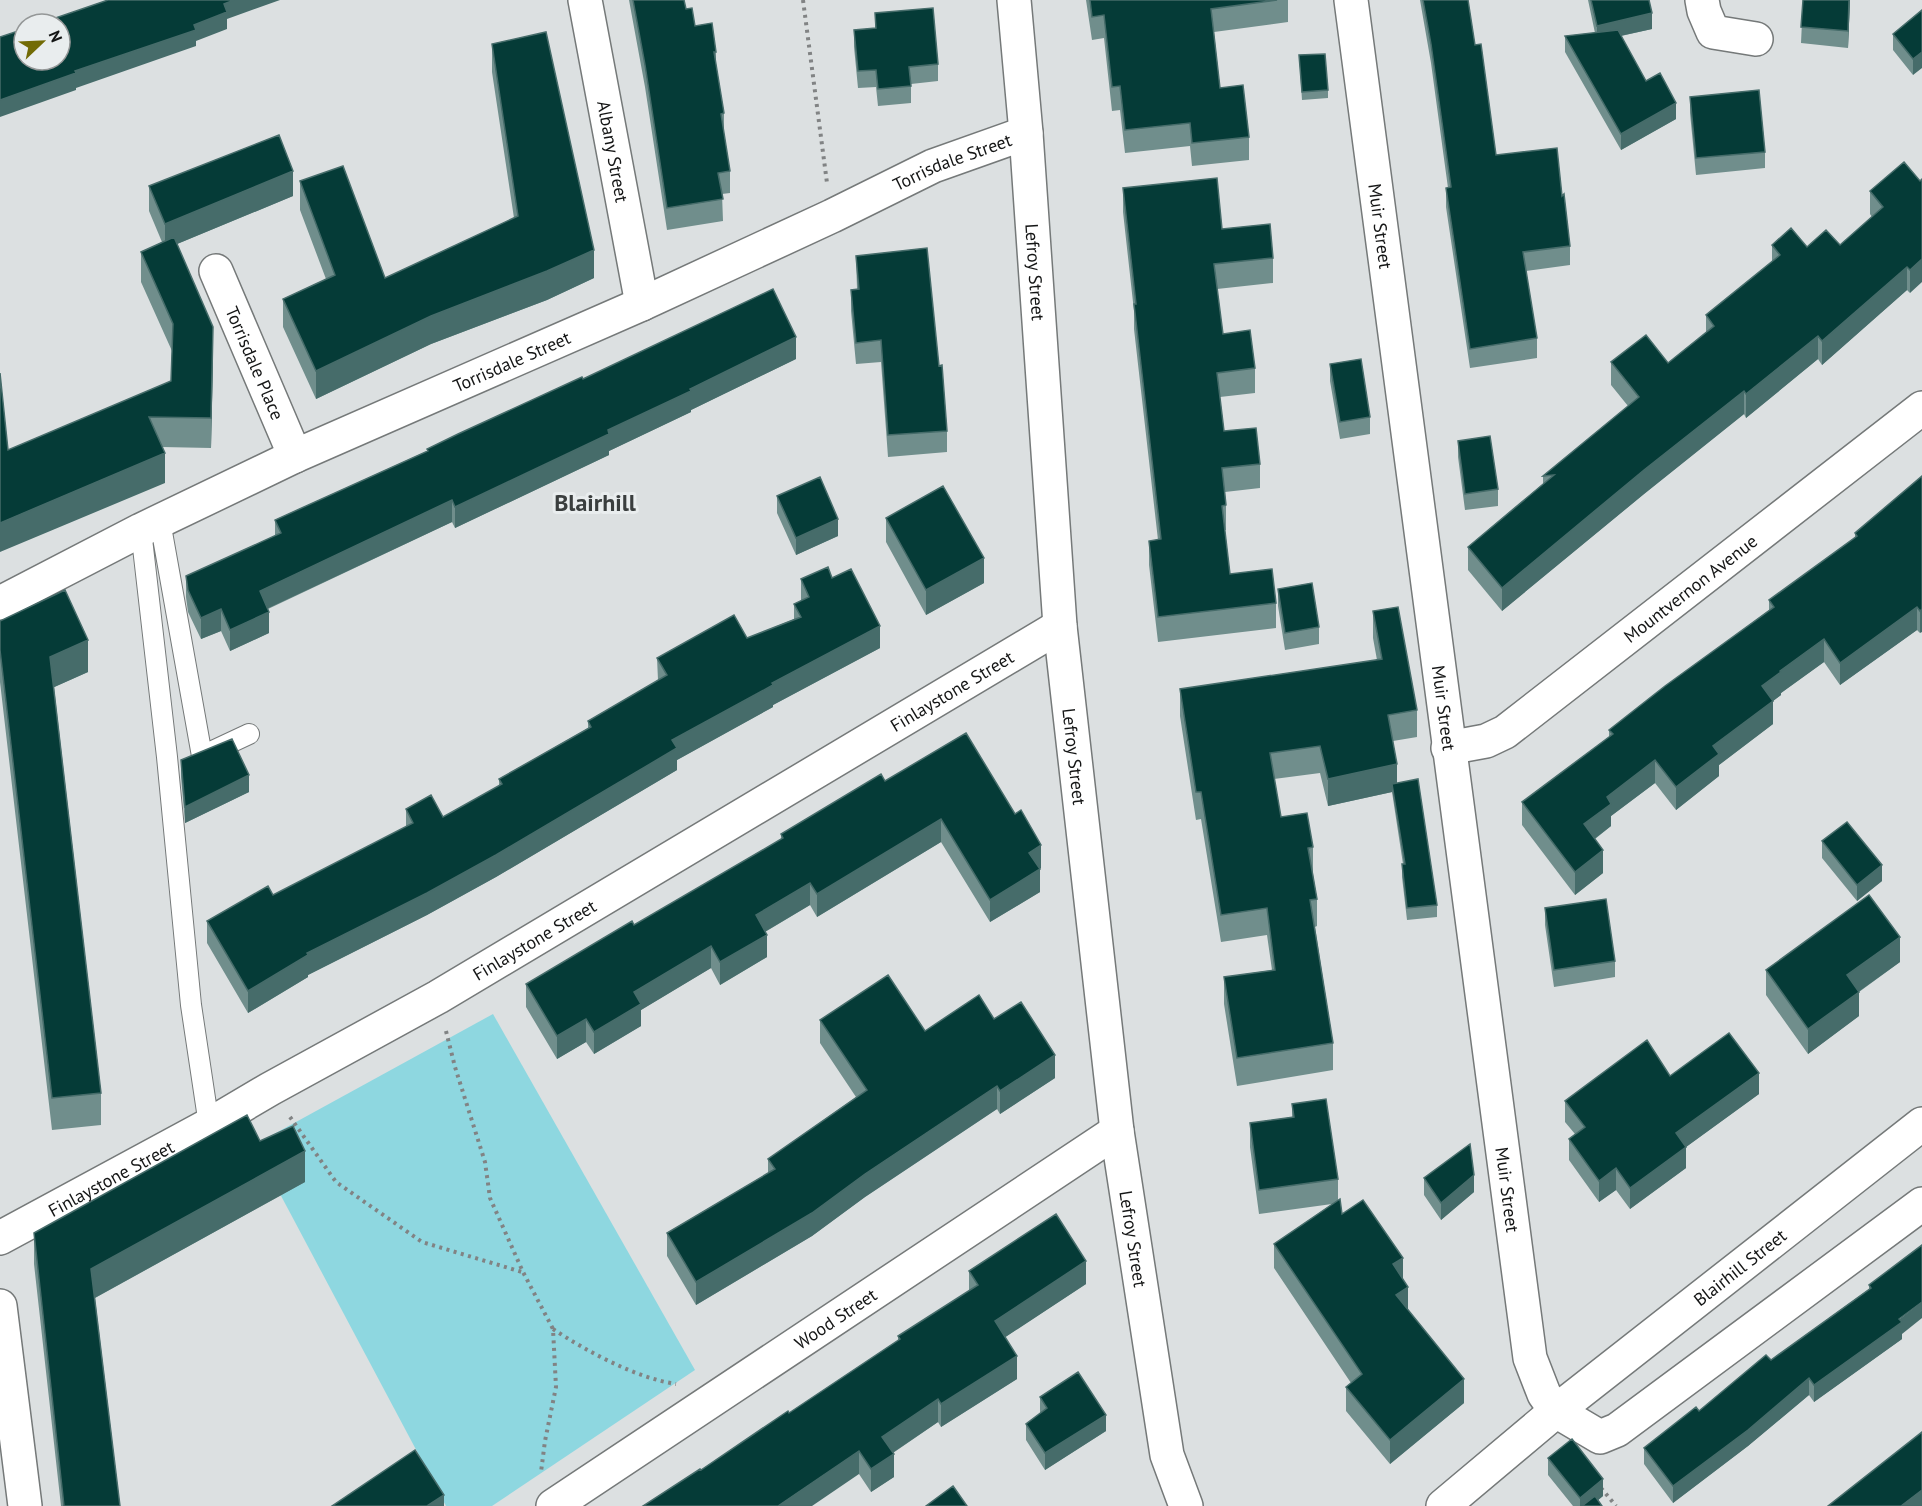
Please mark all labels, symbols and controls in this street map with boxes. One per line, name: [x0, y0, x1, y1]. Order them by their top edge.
north arrow: [12, 12, 72, 72]
text: N: [45, 27, 67, 45]
street label: Albany Street: [593, 99, 634, 204]
street label: Torrisdale Street: [889, 128, 1014, 196]
street label: Muir Street: [1364, 182, 1398, 270]
street label: Lefroy Street: [1021, 223, 1050, 321]
street label: Torrisdale Place: [221, 303, 290, 423]
street label: Torrisdale Street: [449, 325, 574, 397]
district label: Blairhill: [554, 487, 637, 518]
street label: Mountvernon Avenue: [1619, 529, 1762, 647]
street label: Finlaystone Street: [886, 645, 1017, 736]
street label: Muir Street: [1427, 664, 1461, 752]
street label: Lefroy Street: [1058, 707, 1092, 806]
street label: Finlaystone Street: [468, 894, 600, 985]
street label: Finlaystone Street: [44, 1135, 178, 1221]
street label: Muir Street: [1491, 1146, 1525, 1234]
street label: Lefroy Street: [1115, 1189, 1152, 1289]
street label: Blairhill Street: [1689, 1223, 1791, 1311]
street label: Wood Street: [790, 1283, 881, 1354]

